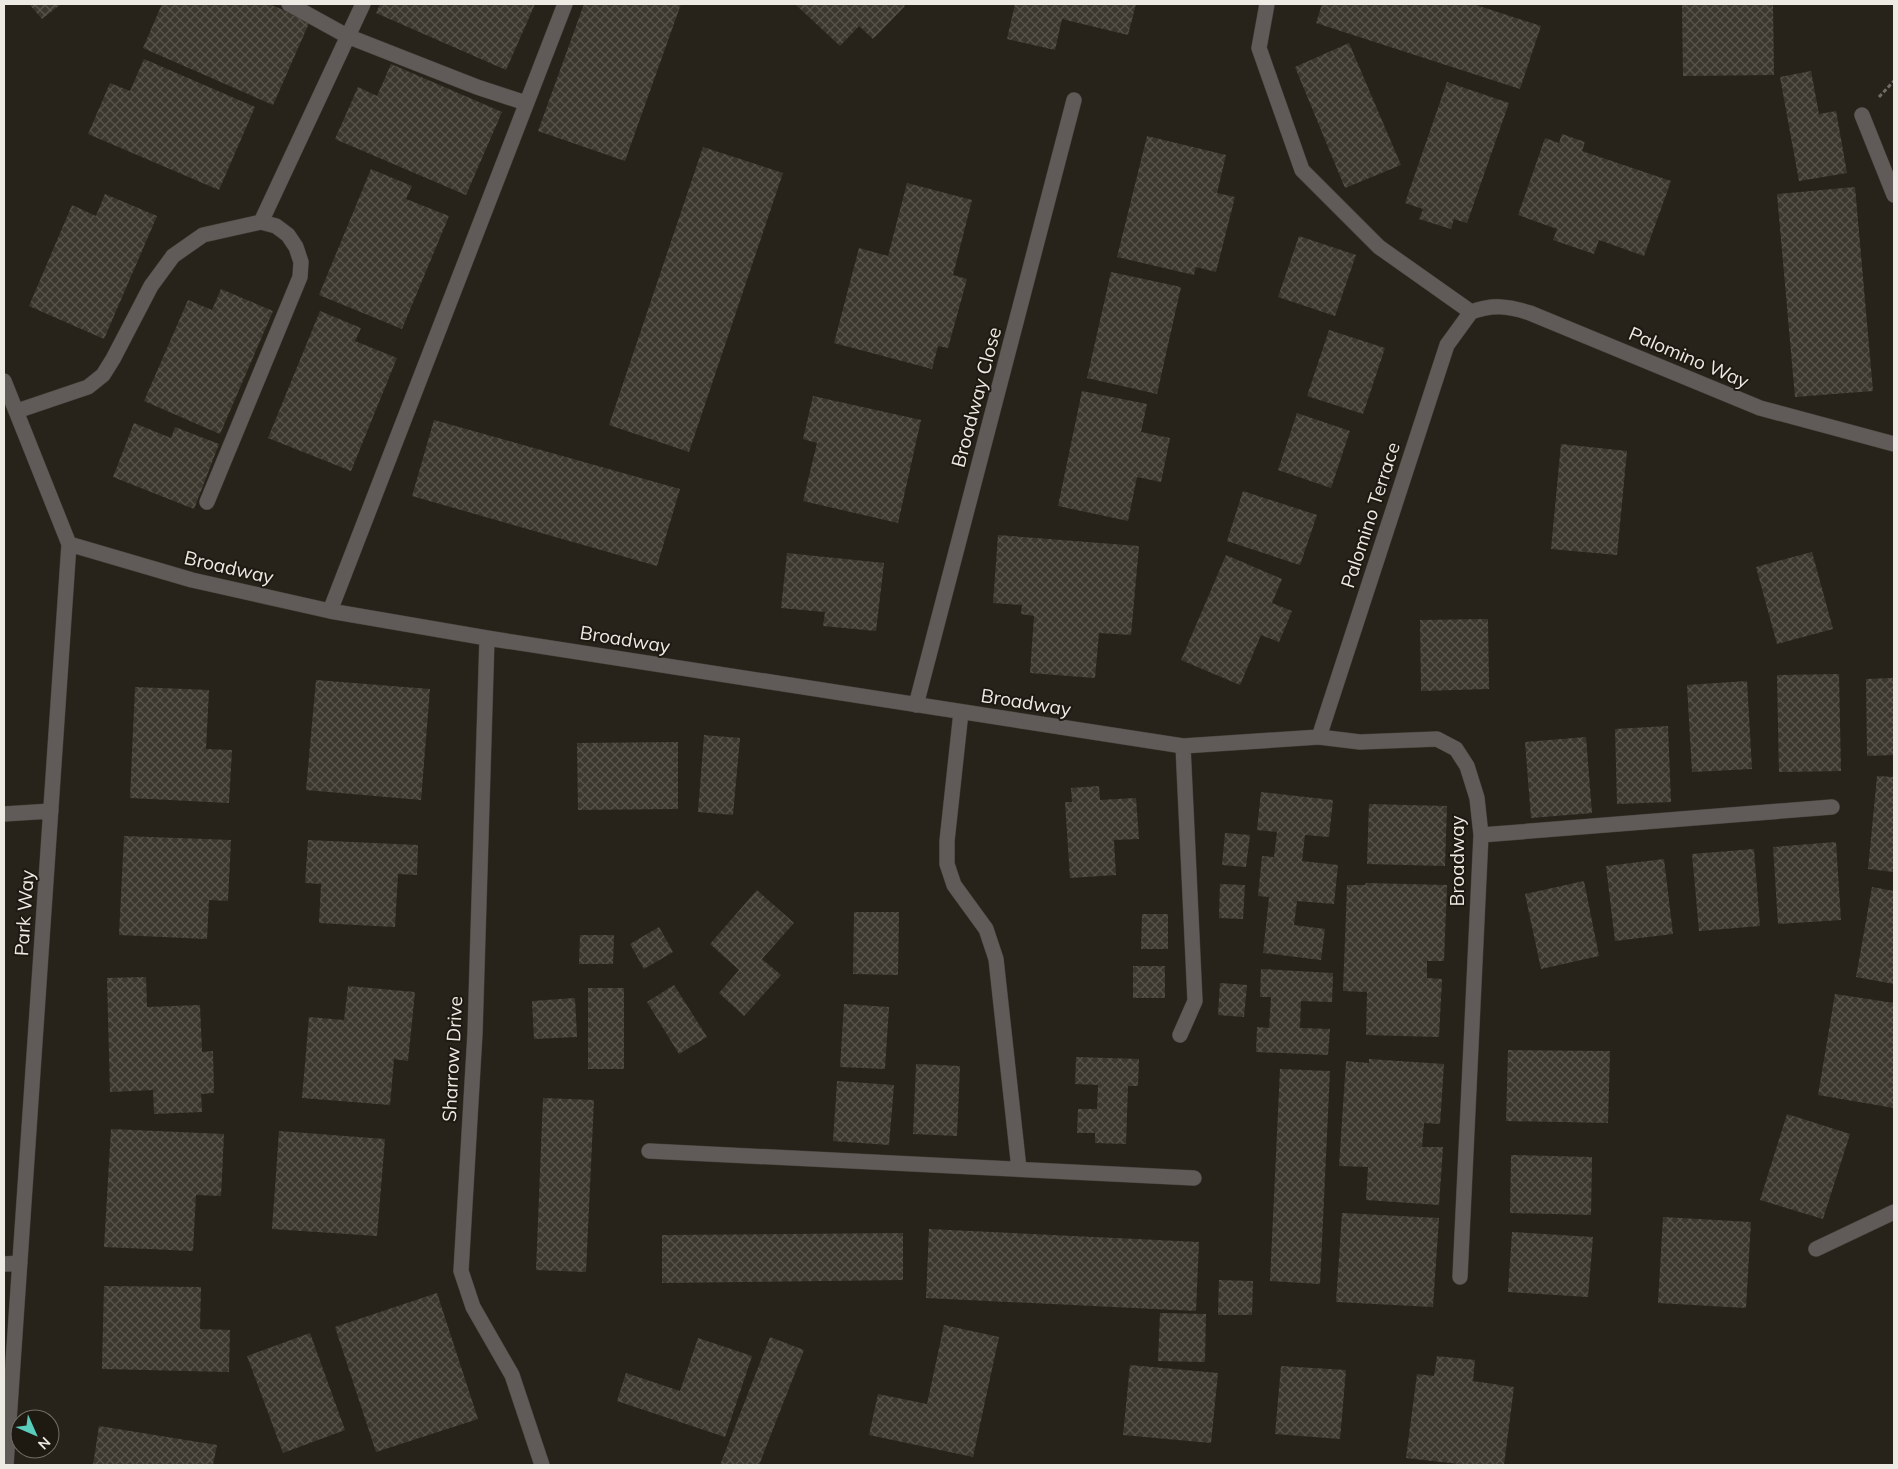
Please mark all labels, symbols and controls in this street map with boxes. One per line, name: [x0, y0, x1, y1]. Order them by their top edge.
street label: Palomino Way: [1625, 321, 1753, 393]
street label: Broadway Close: [946, 324, 1006, 470]
street label: Palomino Terrace: [1335, 439, 1405, 591]
street label: Broadway: [182, 545, 276, 589]
street label: Broadway: [578, 620, 672, 658]
street label: Broadway: [979, 683, 1073, 721]
street label: Broadway: [1445, 815, 1469, 907]
street label: Park Way: [9, 869, 39, 957]
street label: Sharrow Drive: [437, 995, 467, 1123]
north arrow: [10, 1409, 60, 1459]
text: N: [34, 1433, 54, 1453]

